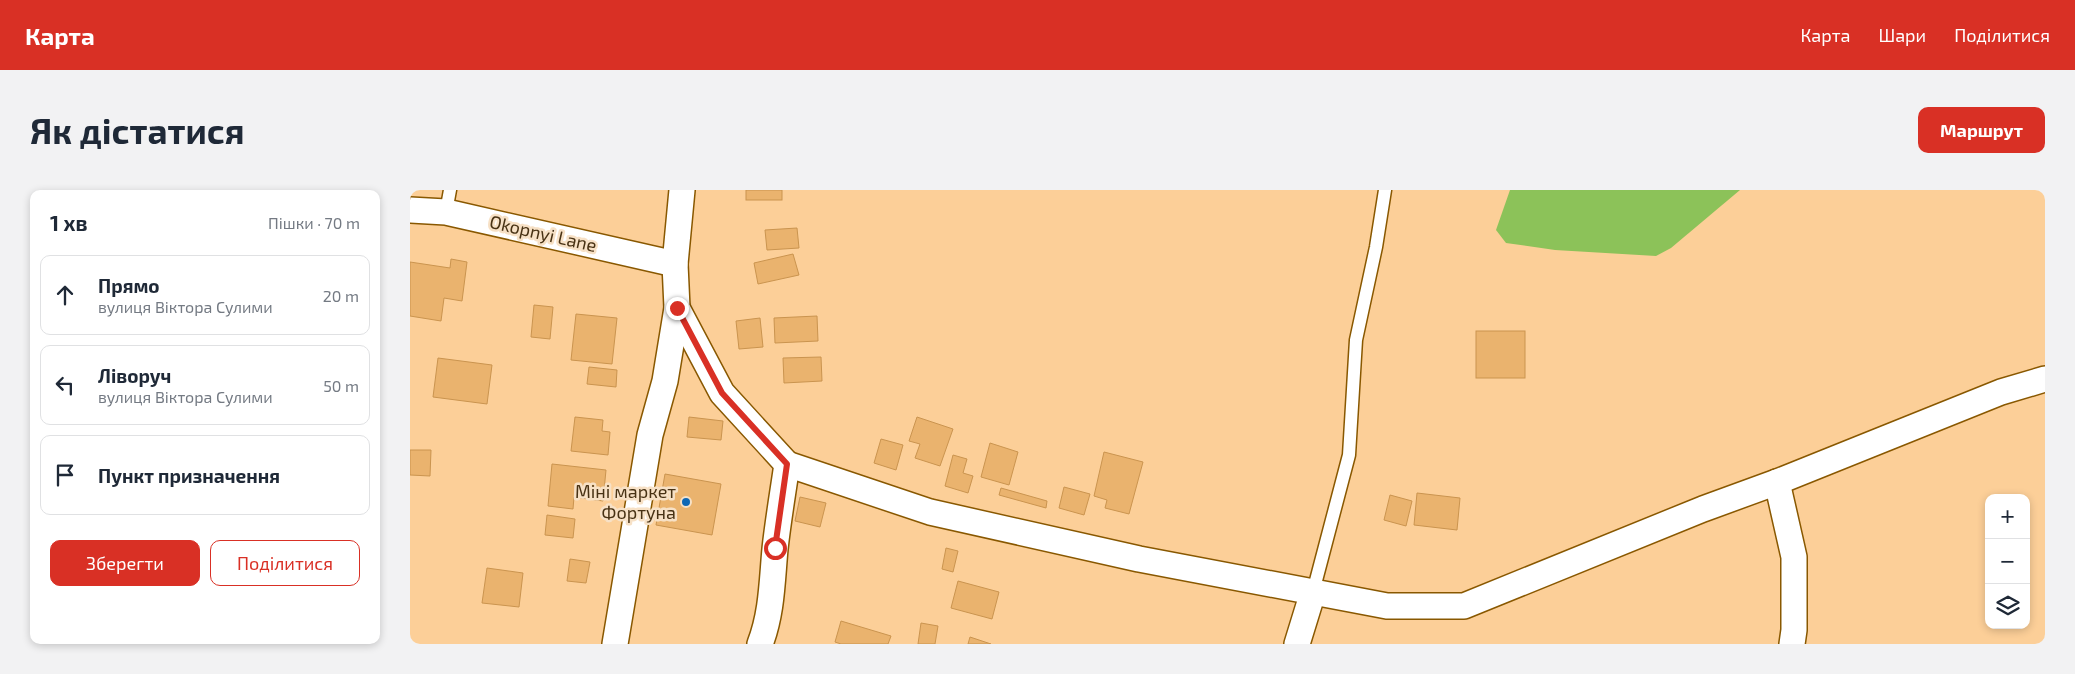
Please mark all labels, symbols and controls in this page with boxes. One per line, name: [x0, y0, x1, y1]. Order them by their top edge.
text: Карта: [25, 21, 95, 50]
text: Карта: [1800, 24, 1850, 46]
text: Шари: [1878, 24, 1926, 46]
text: Поділитися: [1954, 24, 2050, 46]
button: Маршрут: [1918, 107, 2045, 153]
text: Як дістатися: [30, 109, 244, 151]
text: 1 хв: [50, 210, 88, 235]
street label: Okopnyi Lane: [488, 210, 599, 256]
text: Пішки · 70 m: [268, 213, 360, 232]
text: Прямо: [98, 274, 160, 297]
icon: ahead: [51, 281, 79, 309]
text: 20 m: [323, 286, 359, 305]
text: вулиця Віктора Сулими: [98, 297, 273, 316]
route end: [666, 297, 689, 320]
text: Ліворуч: [98, 364, 171, 387]
icon: left: [51, 371, 79, 399]
text: 50 m: [323, 376, 359, 395]
text: вулиця Віктора Сулими: [98, 387, 273, 406]
icon: arrive: [51, 461, 79, 489]
text: Пункт призначення: [98, 464, 280, 487]
place label: Міні маркет Фортуна: [575, 480, 676, 523]
map controls: [1985, 494, 2030, 629]
button: +: [1985, 494, 2030, 539]
marker: Міні маркет Фортуна: [680, 496, 692, 508]
route start: [764, 537, 787, 560]
button: −: [1985, 539, 2030, 584]
button: Зберегти: [50, 540, 200, 586]
button: Поділитися: [210, 540, 360, 586]
button: layers: [1985, 584, 2030, 629]

